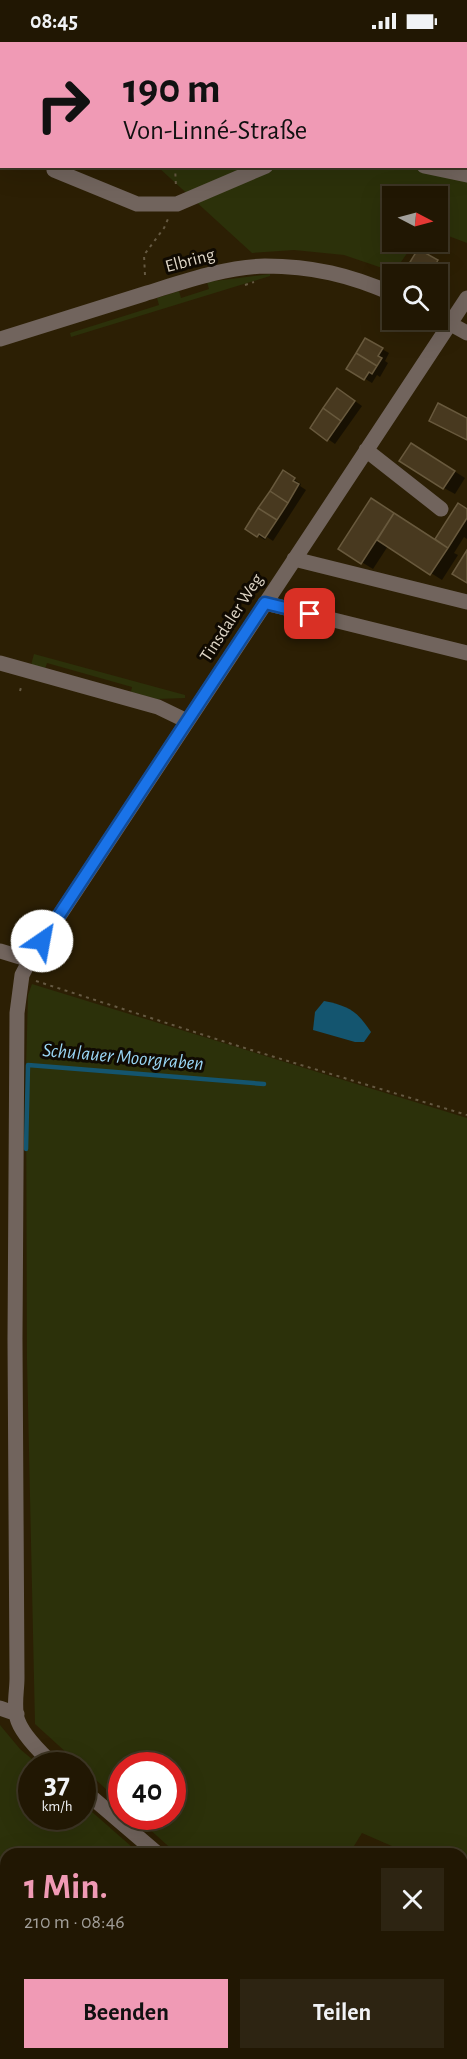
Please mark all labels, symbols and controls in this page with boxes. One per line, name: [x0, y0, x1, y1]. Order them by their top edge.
text: 08:45: [30, 10, 78, 32]
icon: right: [24, 66, 102, 144]
text: 190 m: [123, 68, 221, 110]
text: Von-Linné-Straße: [123, 117, 307, 144]
north arrow: [382, 186, 448, 252]
map controls: [382, 186, 448, 330]
street label: Elbring: [163, 246, 217, 276]
button: search: [382, 264, 448, 330]
street label: Tinsdaler Weg: [197, 571, 267, 665]
pin: [284, 588, 335, 639]
icon: arrive: [293, 597, 326, 630]
position arrow: [10, 909, 74, 973]
water label: Schulauer Moorgraben: [42, 1040, 204, 1074]
speed limit sign: 40: [108, 1752, 186, 1830]
text: 37: [44, 1769, 70, 1799]
text: km/h: [42, 1799, 72, 1814]
button: close: [381, 1868, 444, 1931]
text: 1 Min.: [24, 1869, 108, 1905]
text: 210 m · 08:46: [24, 1912, 125, 1932]
button: Beenden: [24, 1979, 228, 2048]
button: Teilen: [240, 1979, 444, 2048]

